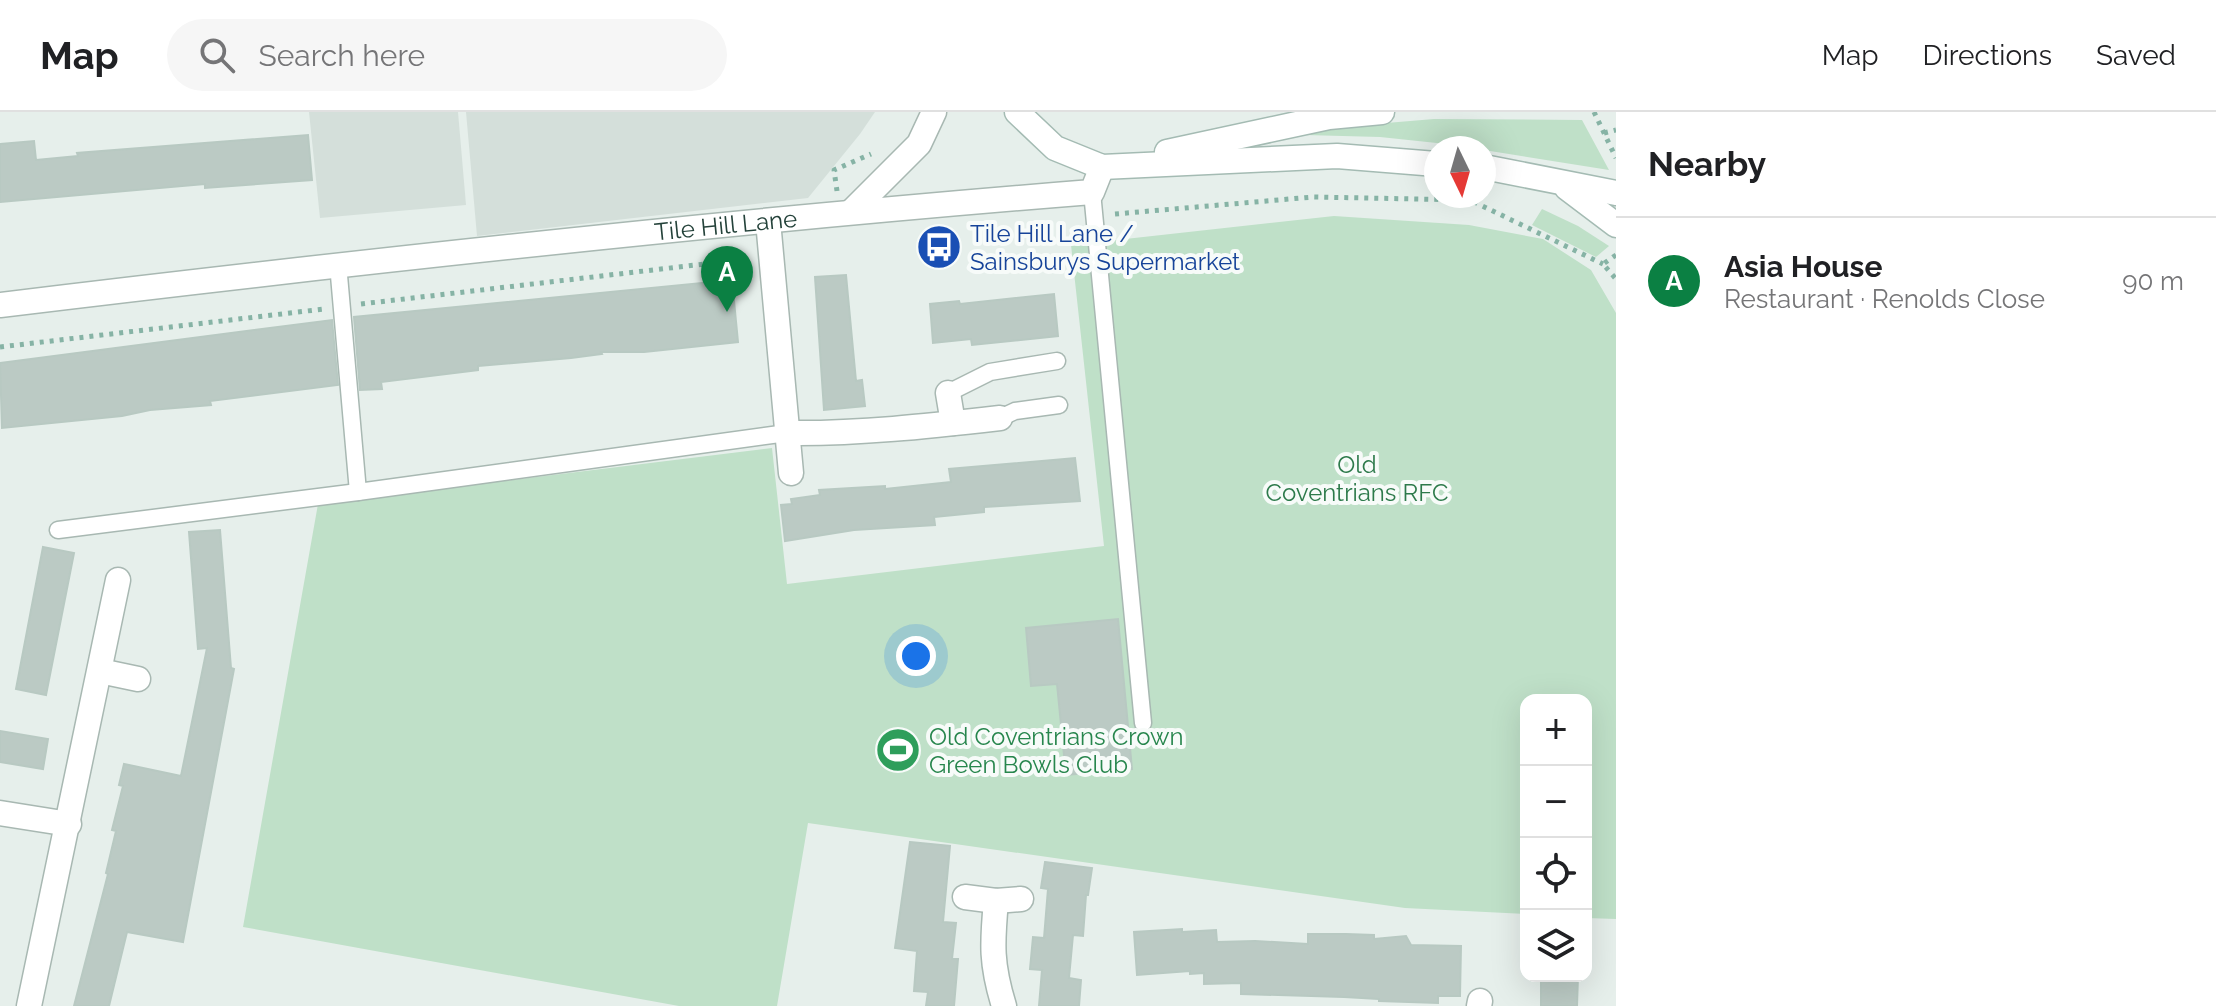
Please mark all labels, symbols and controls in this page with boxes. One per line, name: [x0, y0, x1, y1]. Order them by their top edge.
search box: [167, 19, 727, 91]
text: Map: [40, 33, 119, 78]
icon: search: [195, 33, 239, 77]
text: Search here: [259, 38, 425, 73]
text: Map: [1822, 39, 1879, 72]
text: Directions: [1923, 39, 2052, 72]
text: Saved: [2096, 39, 2176, 72]
north arrow: [1424, 136, 1496, 208]
text: Nearby: [1648, 144, 1766, 184]
street label: Tile Hill Lane: [653, 203, 798, 246]
place label: Tile Hill Lane / Sainsburys Supermarket: [970, 219, 1240, 276]
bus stop icon: Tile Hill Lane / Sainsburys Supermarket: [915, 223, 963, 271]
pin: A: [701, 246, 753, 312]
text: Asia House: [1724, 249, 1882, 284]
text: A: [1665, 266, 1683, 296]
text: 90 m: [2122, 266, 2184, 296]
text: Restaurant · Renolds Close: [1724, 284, 2045, 314]
park label: Old Coventrians RFC: [1265, 450, 1449, 507]
your location: [896, 636, 936, 676]
map controls: [1520, 694, 1592, 982]
button: +: [1520, 694, 1592, 766]
place label: Old Coventrians Crown Green Bowls Club: [929, 722, 1184, 779]
sports icon: Old Coventrians Crown Green Bowls Club: [874, 726, 922, 774]
button: −: [1520, 766, 1592, 838]
button: locate: [1520, 838, 1592, 910]
button: layers: [1520, 910, 1592, 982]

